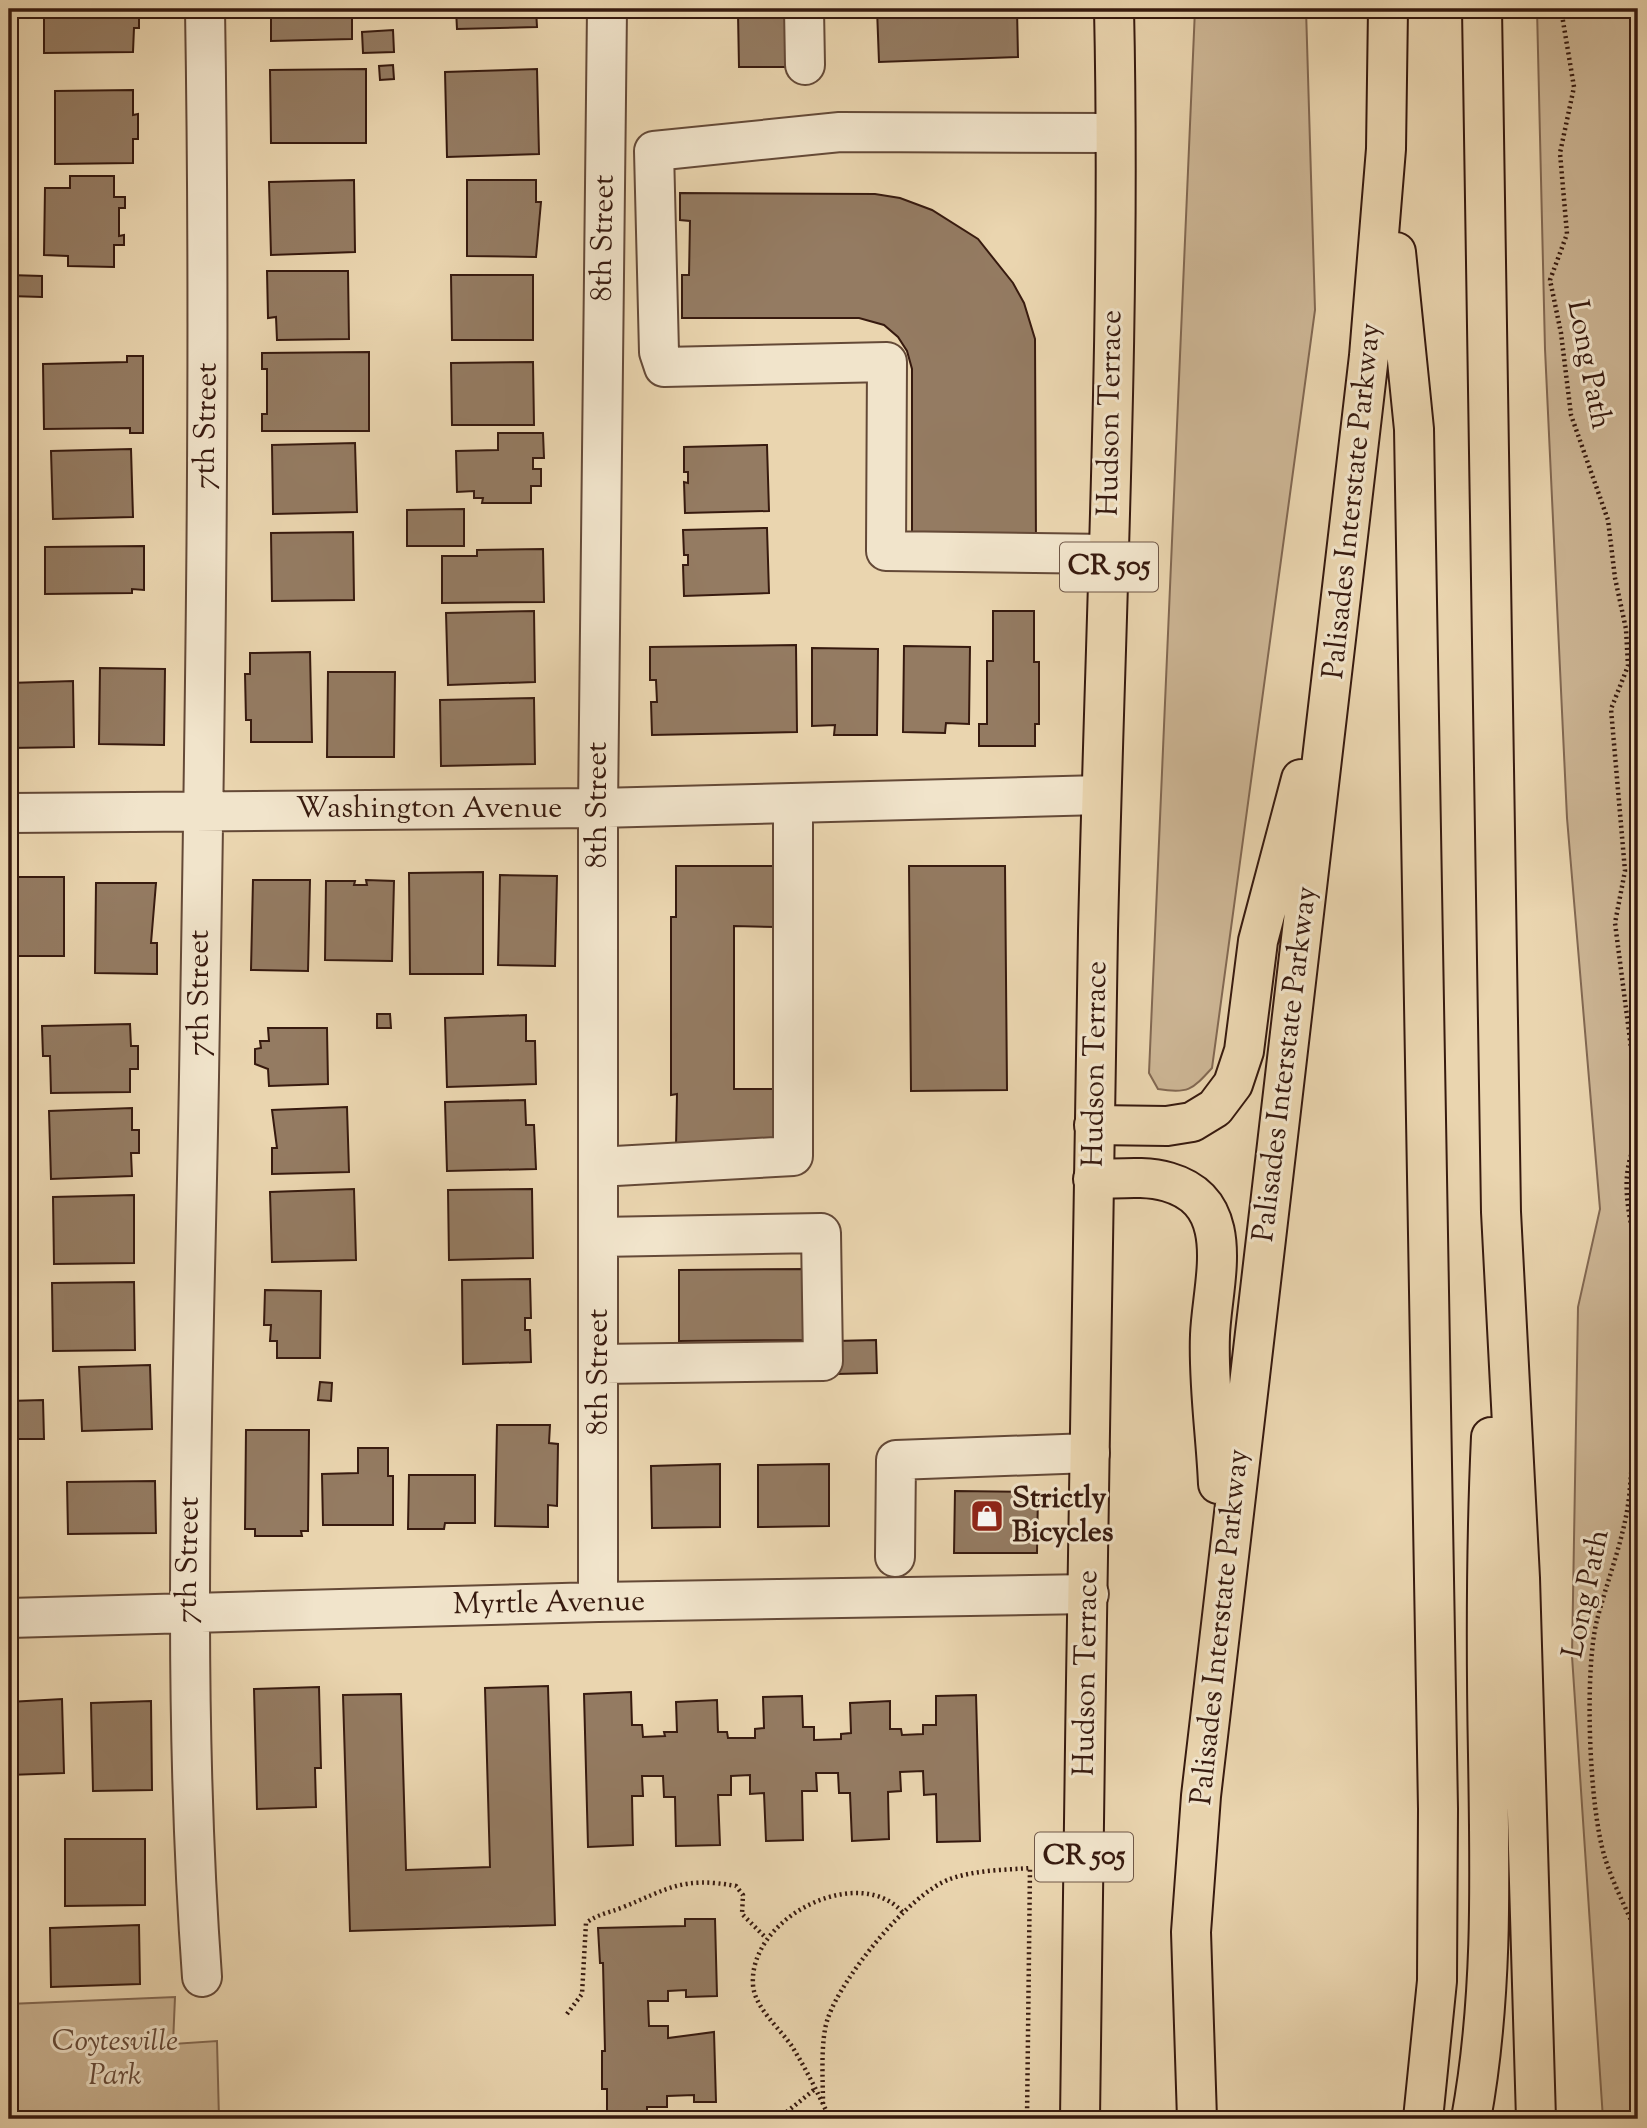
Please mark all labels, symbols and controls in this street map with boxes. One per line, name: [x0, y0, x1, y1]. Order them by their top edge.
street label: 8th Street: [581, 174, 627, 302]
street label: Long Path: [1554, 297, 1622, 434]
street label: Hudson Terrace: [1088, 310, 1134, 516]
street label: Palisades Interstate Parkway: [1313, 321, 1393, 681]
street label: 7th Street: [184, 362, 230, 490]
road number: CR 505: [1060, 542, 1158, 592]
street label: 8th Street: [577, 742, 620, 868]
street label: Washington Avenue: [296, 788, 562, 831]
street label: Palisades Interstate Parkway: [1243, 884, 1329, 1244]
street label: 7th Street: [179, 930, 222, 1056]
street label: Hudson Terrace: [1073, 961, 1119, 1167]
street label: 8th Street: [578, 1309, 621, 1435]
street label: Palisades Interstate Parkway: [1181, 1447, 1261, 1807]
place label: Strictly Bicycles: [1012, 1478, 1114, 1555]
street label: 7th Street: [166, 1496, 212, 1624]
shop icon: Strictly Bicycles: [968, 1497, 1006, 1535]
street label: Long Path: [1552, 1525, 1622, 1662]
street label: Hudson Terrace: [1064, 1570, 1110, 1776]
street label: Myrtle Avenue: [453, 1581, 645, 1627]
road number: CR 505: [1035, 1832, 1133, 1882]
park label: Coytesville Park: [52, 2021, 178, 2098]

